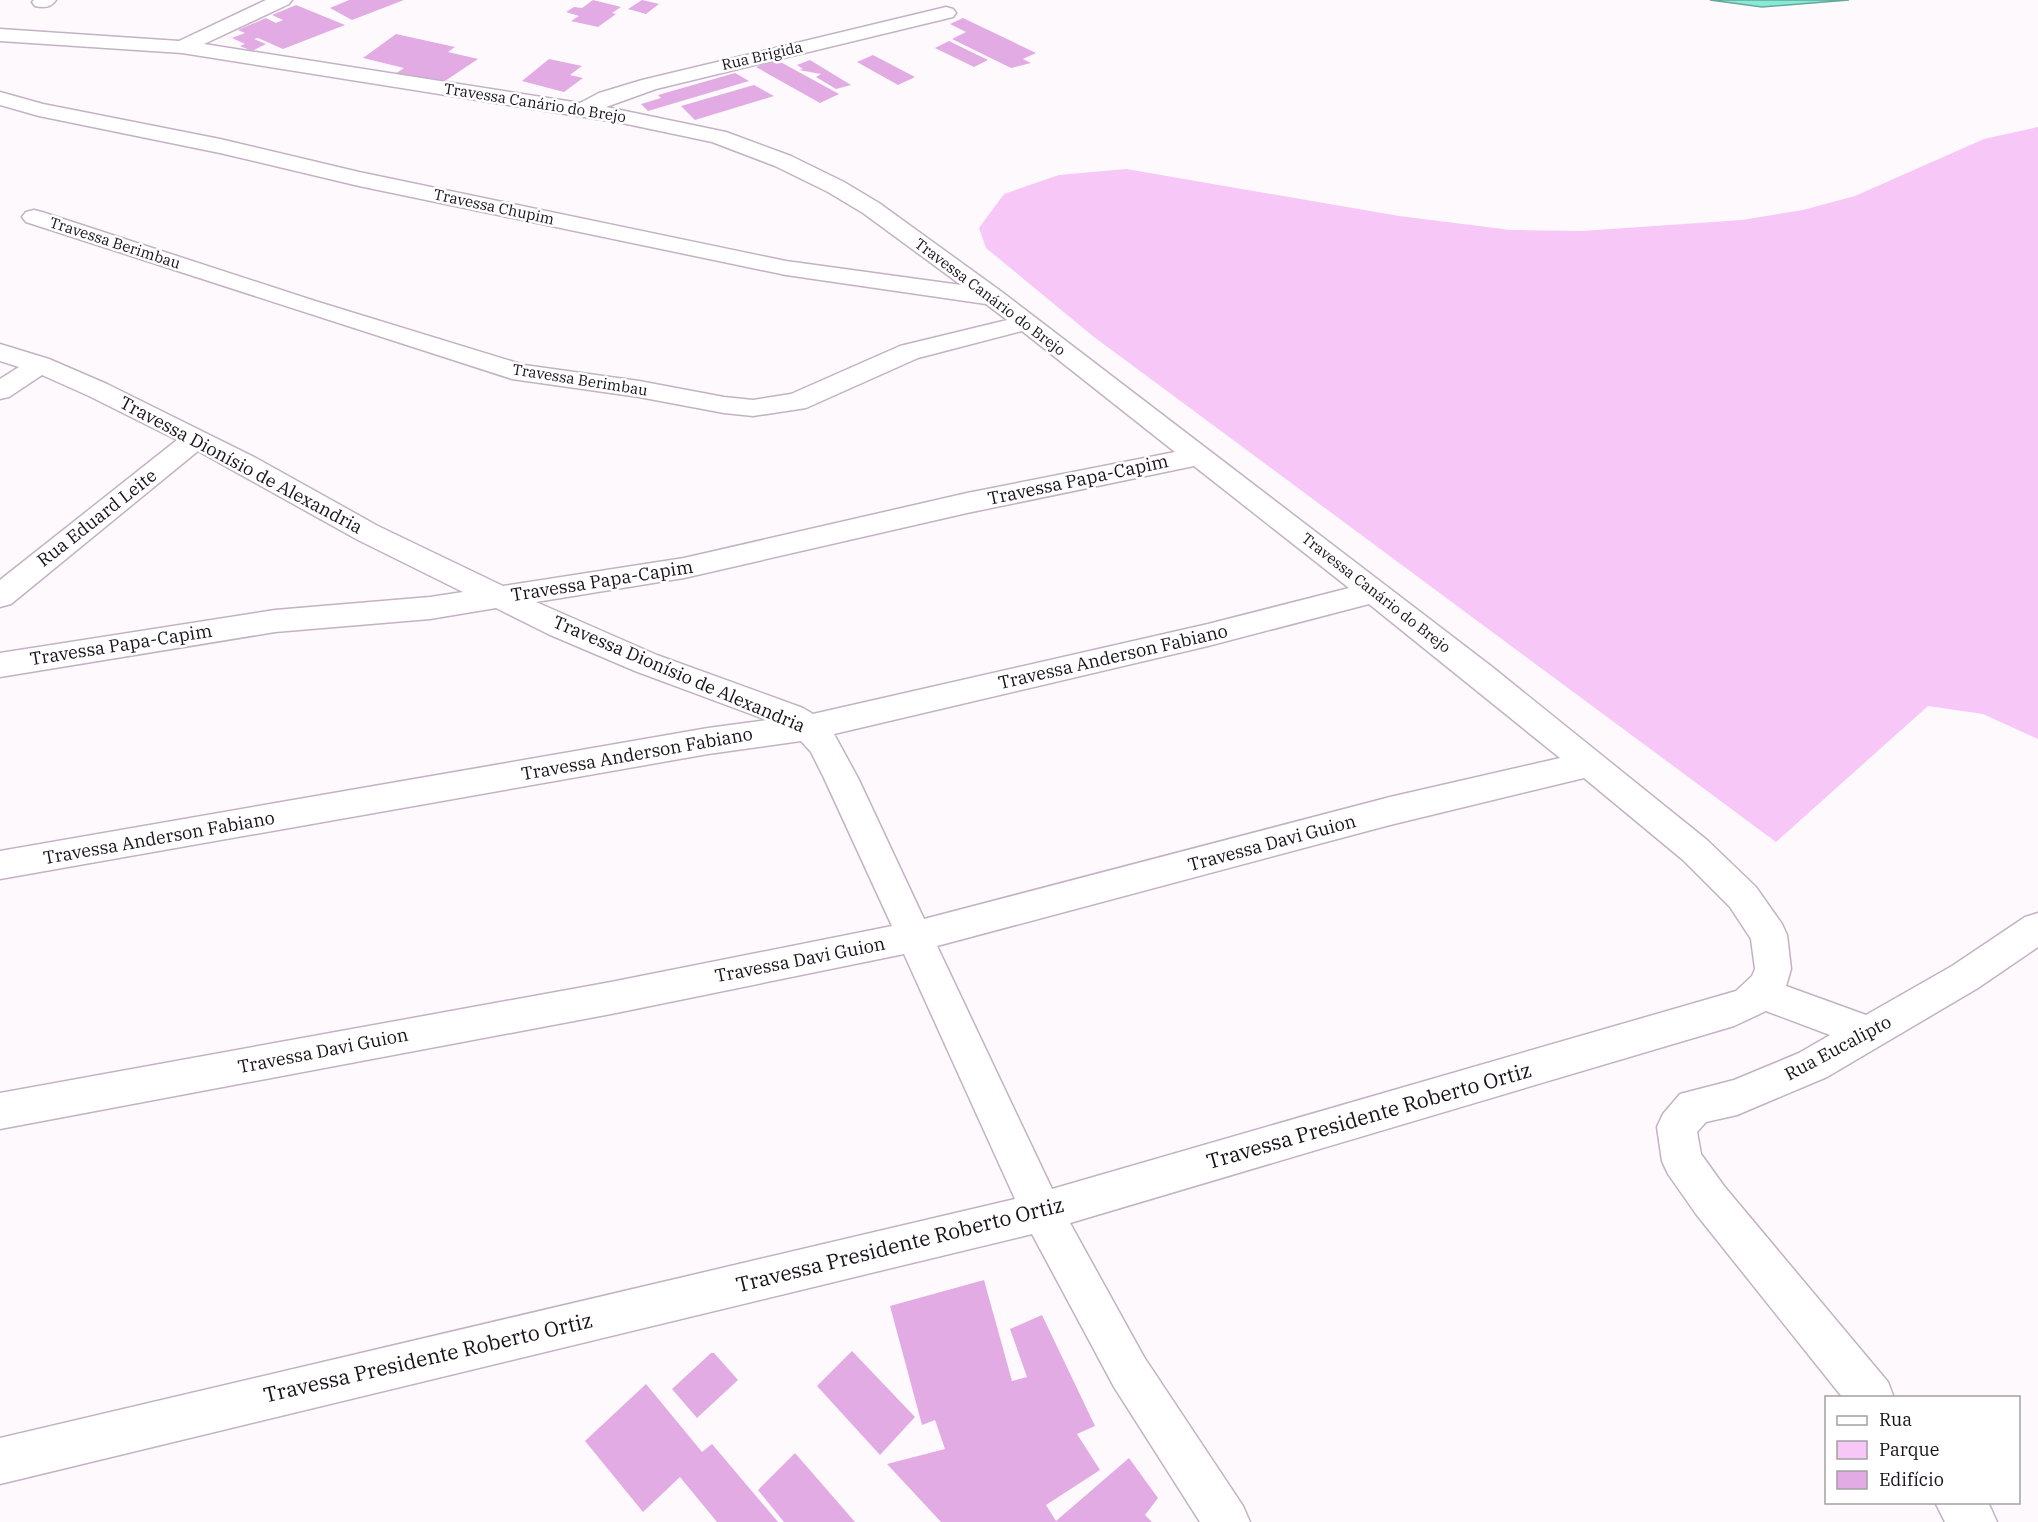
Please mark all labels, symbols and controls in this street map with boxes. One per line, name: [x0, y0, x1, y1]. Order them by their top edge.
street label: Rua Brigida: [720, 37, 804, 74]
street label: Travessa Canário do Brejo: [443, 79, 627, 126]
street label: Travessa Chupim: [432, 184, 556, 229]
street label: Travessa Berimbau: [47, 212, 183, 273]
street label: Travessa Canário do Brejo: [911, 234, 1069, 360]
street label: Travessa Berimbau: [511, 359, 649, 400]
street label: Travessa Dionísio de Alexandria: [116, 391, 367, 539]
street label: Travessa Papa-Capim: [985, 449, 1170, 510]
street label: Rua Eduard Leite: [32, 464, 161, 571]
street label: Travessa Canário do Brejo: [1298, 528, 1455, 657]
street label: Travessa Papa-Capim: [509, 555, 695, 606]
street label: Travessa Dionísio de Alexandria: [550, 610, 809, 737]
street label: Travessa Papa-Capim: [28, 619, 214, 670]
street label: Travessa Anderson Fabiano: [996, 619, 1230, 694]
street label: Travessa Anderson Fabiano: [519, 722, 754, 785]
street label: Travessa Anderson Fabiano: [41, 806, 276, 869]
street label: Travessa Davi Guion: [1185, 809, 1358, 876]
street label: Travessa Davi Guion: [713, 932, 887, 987]
street label: Rua Eucalipto: [1780, 1010, 1895, 1085]
street label: Travessa Davi Guion: [236, 1023, 410, 1078]
street label: Travessa Presidente Roberto Ortiz: [1203, 1055, 1534, 1175]
street label: Travessa Presidente Roberto Ortiz: [733, 1190, 1067, 1298]
street label: Travessa Presidente Roberto Ortiz: [261, 1306, 595, 1409]
legend: [1825, 1396, 2020, 1504]
text: Rua: [1879, 1408, 1912, 1431]
text: Parque: [1879, 1438, 1939, 1461]
text: Edifício: [1879, 1468, 1944, 1491]

